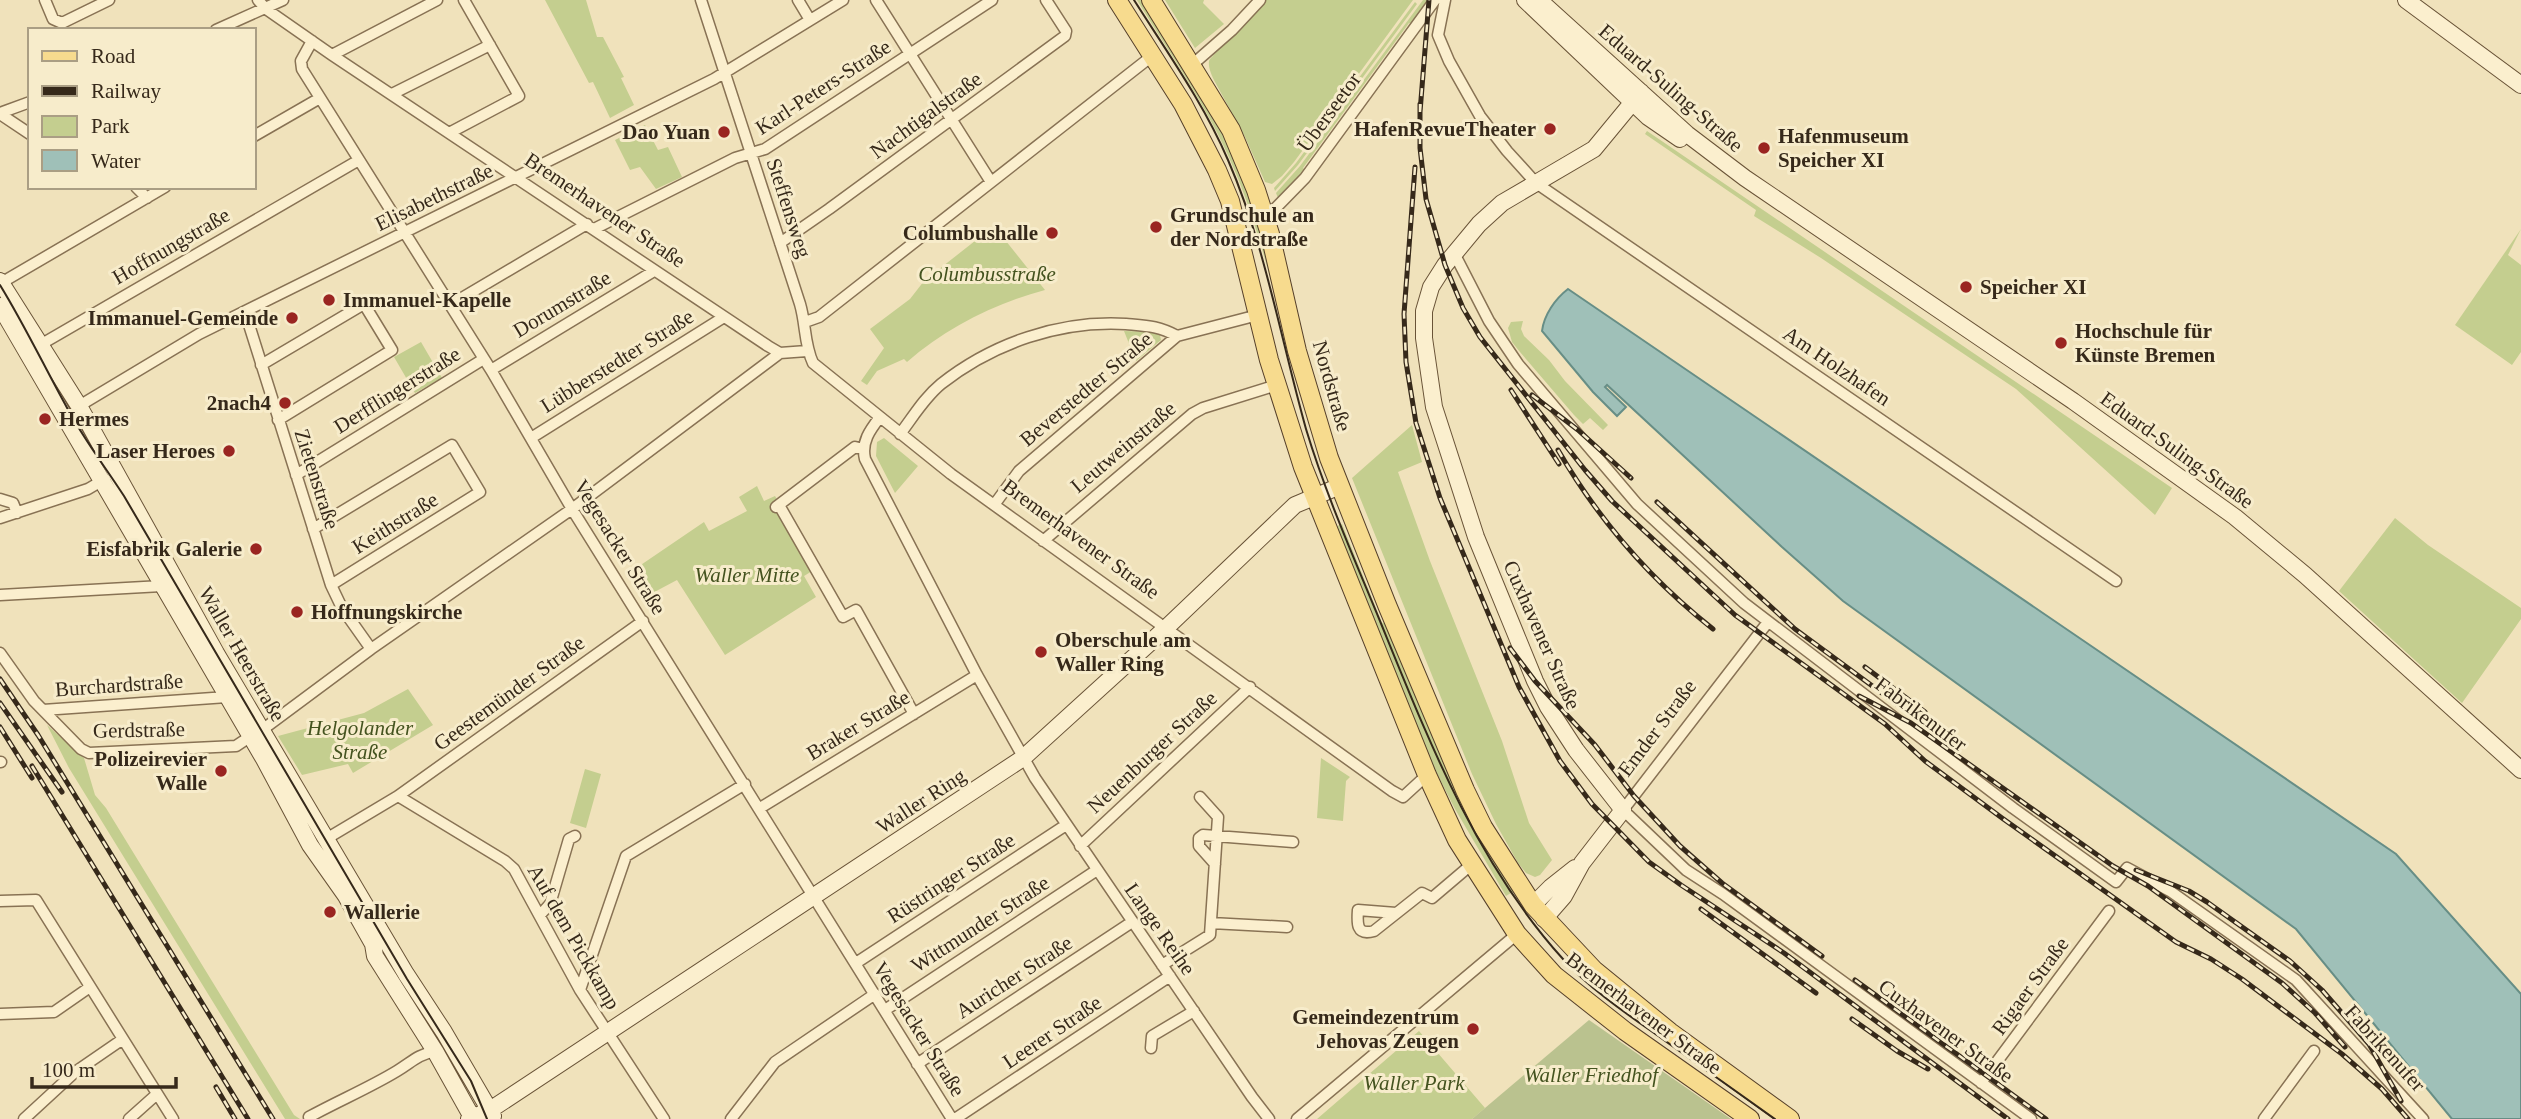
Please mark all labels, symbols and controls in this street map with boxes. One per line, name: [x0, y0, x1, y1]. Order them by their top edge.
street label: Eduard-Suling-Straße: [1594, 19, 1748, 157]
legend: [28, 28, 256, 189]
street label: Karl-Peters-Straße: [751, 34, 895, 140]
text: Road: [91, 44, 136, 68]
street label: Nachtigalstraße: [866, 67, 986, 163]
street label: Überseetor: [1292, 68, 1366, 156]
text: Railway: [91, 79, 161, 103]
text: Park: [91, 114, 130, 138]
place label: HafenRevueTheater: [1354, 117, 1536, 141]
place label: Dao Yuan: [622, 120, 710, 144]
marker: HafenRevueTheater: [1542, 121, 1558, 137]
marker: Dao Yuan: [716, 124, 732, 140]
place label: Hafenmuseum Speicher XI: [1778, 124, 1909, 172]
marker: Hafenmuseum Speicher XI: [1756, 140, 1772, 156]
street label: Bremerhavener Straße: [520, 147, 690, 273]
text: Water: [91, 149, 141, 173]
street label: Steffensweg: [762, 155, 817, 261]
street label: Elisabethstraße: [371, 158, 497, 236]
street label: Hoffnungstraße: [108, 203, 234, 289]
place label: Grundschule an der Nordstraße: [1170, 203, 1314, 251]
marker: Grundschule an der Nordstraße: [1148, 219, 1164, 235]
place label: Columbushalle: [903, 221, 1038, 245]
marker: Columbushalle: [1044, 225, 1060, 241]
park label: Columbusstraße: [918, 262, 1056, 286]
street label: Dorumstraße: [509, 265, 615, 343]
place label: Speicher XI: [1980, 275, 2086, 299]
marker: Speicher XI: [1958, 279, 1974, 295]
place label: Immanuel-Kapelle: [343, 288, 511, 312]
marker: Immanuel-Kapelle: [321, 292, 337, 308]
street label: Lübberstedter Straße: [536, 304, 698, 418]
place label: Immanuel-Gemeinde: [88, 306, 278, 330]
marker: Immanuel-Gemeinde: [284, 310, 300, 326]
place label: Hochschule für Künste Bremen: [2075, 319, 2216, 367]
street label: Am Holzhafen: [1779, 321, 1896, 411]
street label: Beverstedter Straße: [1015, 327, 1157, 451]
marker: Hochschule für Künste Bremen: [2053, 335, 2069, 351]
street label: Nordstraße: [1308, 338, 1356, 434]
street label: Derfflingerstraße: [329, 342, 465, 438]
street label: Eduard-Suling-Straße: [2096, 386, 2258, 514]
place label: 2nach4: [207, 391, 271, 415]
marker: 2nach4: [277, 395, 293, 411]
street label: Leutweinstraße: [1066, 396, 1180, 498]
place label: Hermes: [59, 407, 129, 431]
marker: Hermes: [37, 411, 53, 427]
street label: Zietenstraße: [290, 426, 344, 532]
place label: Laser Heroes: [96, 439, 215, 463]
marker: Laser Heroes: [221, 443, 237, 459]
street label: Bremerhavener Straße: [998, 474, 1164, 604]
street label: Vegesacker Straße: [569, 475, 671, 619]
street label: Keithstraße: [348, 487, 442, 559]
place label: Eisfabrik Galerie: [86, 537, 242, 561]
marker: Eisfabrik Galerie: [248, 541, 264, 557]
street label: Cuxhavener Straße: [1498, 557, 1586, 713]
park label: Waller Mitte: [695, 563, 799, 587]
street label: Waller Heerstraße: [194, 582, 290, 726]
place label: Hoffnungskirche: [311, 600, 462, 624]
marker: Hoffnungskirche: [289, 604, 305, 620]
place label: Oberschule am Waller Ring: [1055, 628, 1191, 676]
street label: Geestemünder Straße: [429, 630, 589, 756]
marker: Oberschule am Waller Ring: [1033, 644, 1049, 660]
street label: Burchardstraße: [54, 669, 184, 701]
street label: Fabrikenufer: [1870, 672, 1972, 756]
street label: Emder Straße: [1613, 675, 1701, 781]
street label: Braker Straße: [802, 685, 914, 765]
street label: Neuenburger Straße: [1082, 686, 1222, 818]
park label: Helgolander Straße: [306, 716, 414, 764]
street label: Gerdstraße: [93, 717, 185, 743]
place label: Polizeirevier Walle: [94, 747, 207, 795]
marker: Polizeirevier Walle: [213, 763, 229, 779]
street label: Waller Ring: [872, 763, 971, 839]
street label: Rüstringer Straße: [883, 828, 1019, 928]
street label: Auf dem Pickkamp: [523, 860, 625, 1014]
street label: Wittmunder Straße: [907, 870, 1053, 978]
street label: Lange Reihe: [1120, 878, 1200, 980]
place label: Wallerie: [344, 900, 420, 924]
marker: Wallerie: [322, 904, 338, 920]
street label: Auricher Straße: [951, 931, 1077, 1023]
street label: Rigaer Straße: [1987, 932, 2073, 1040]
street label: Bremerhavener Straße: [1562, 947, 1726, 1079]
street label: Vegesacker Straße: [868, 957, 970, 1101]
street label: Cuxhavener Straße: [1874, 974, 2018, 1088]
street label: Leerer Straße: [998, 990, 1106, 1074]
street label: Fabrikenufer: [2340, 1000, 2430, 1096]
place label: Gemeindezentrum Jehovas Zeugen: [1292, 1005, 1460, 1053]
marker: Gemeindezentrum Jehovas Zeugen: [1465, 1021, 1481, 1037]
scale bar: [32, 1046, 175, 1090]
text: 100 m: [42, 1058, 95, 1082]
park label: Waller Friedhof: [1524, 1063, 1661, 1087]
park label: Waller Park: [1363, 1071, 1465, 1095]

